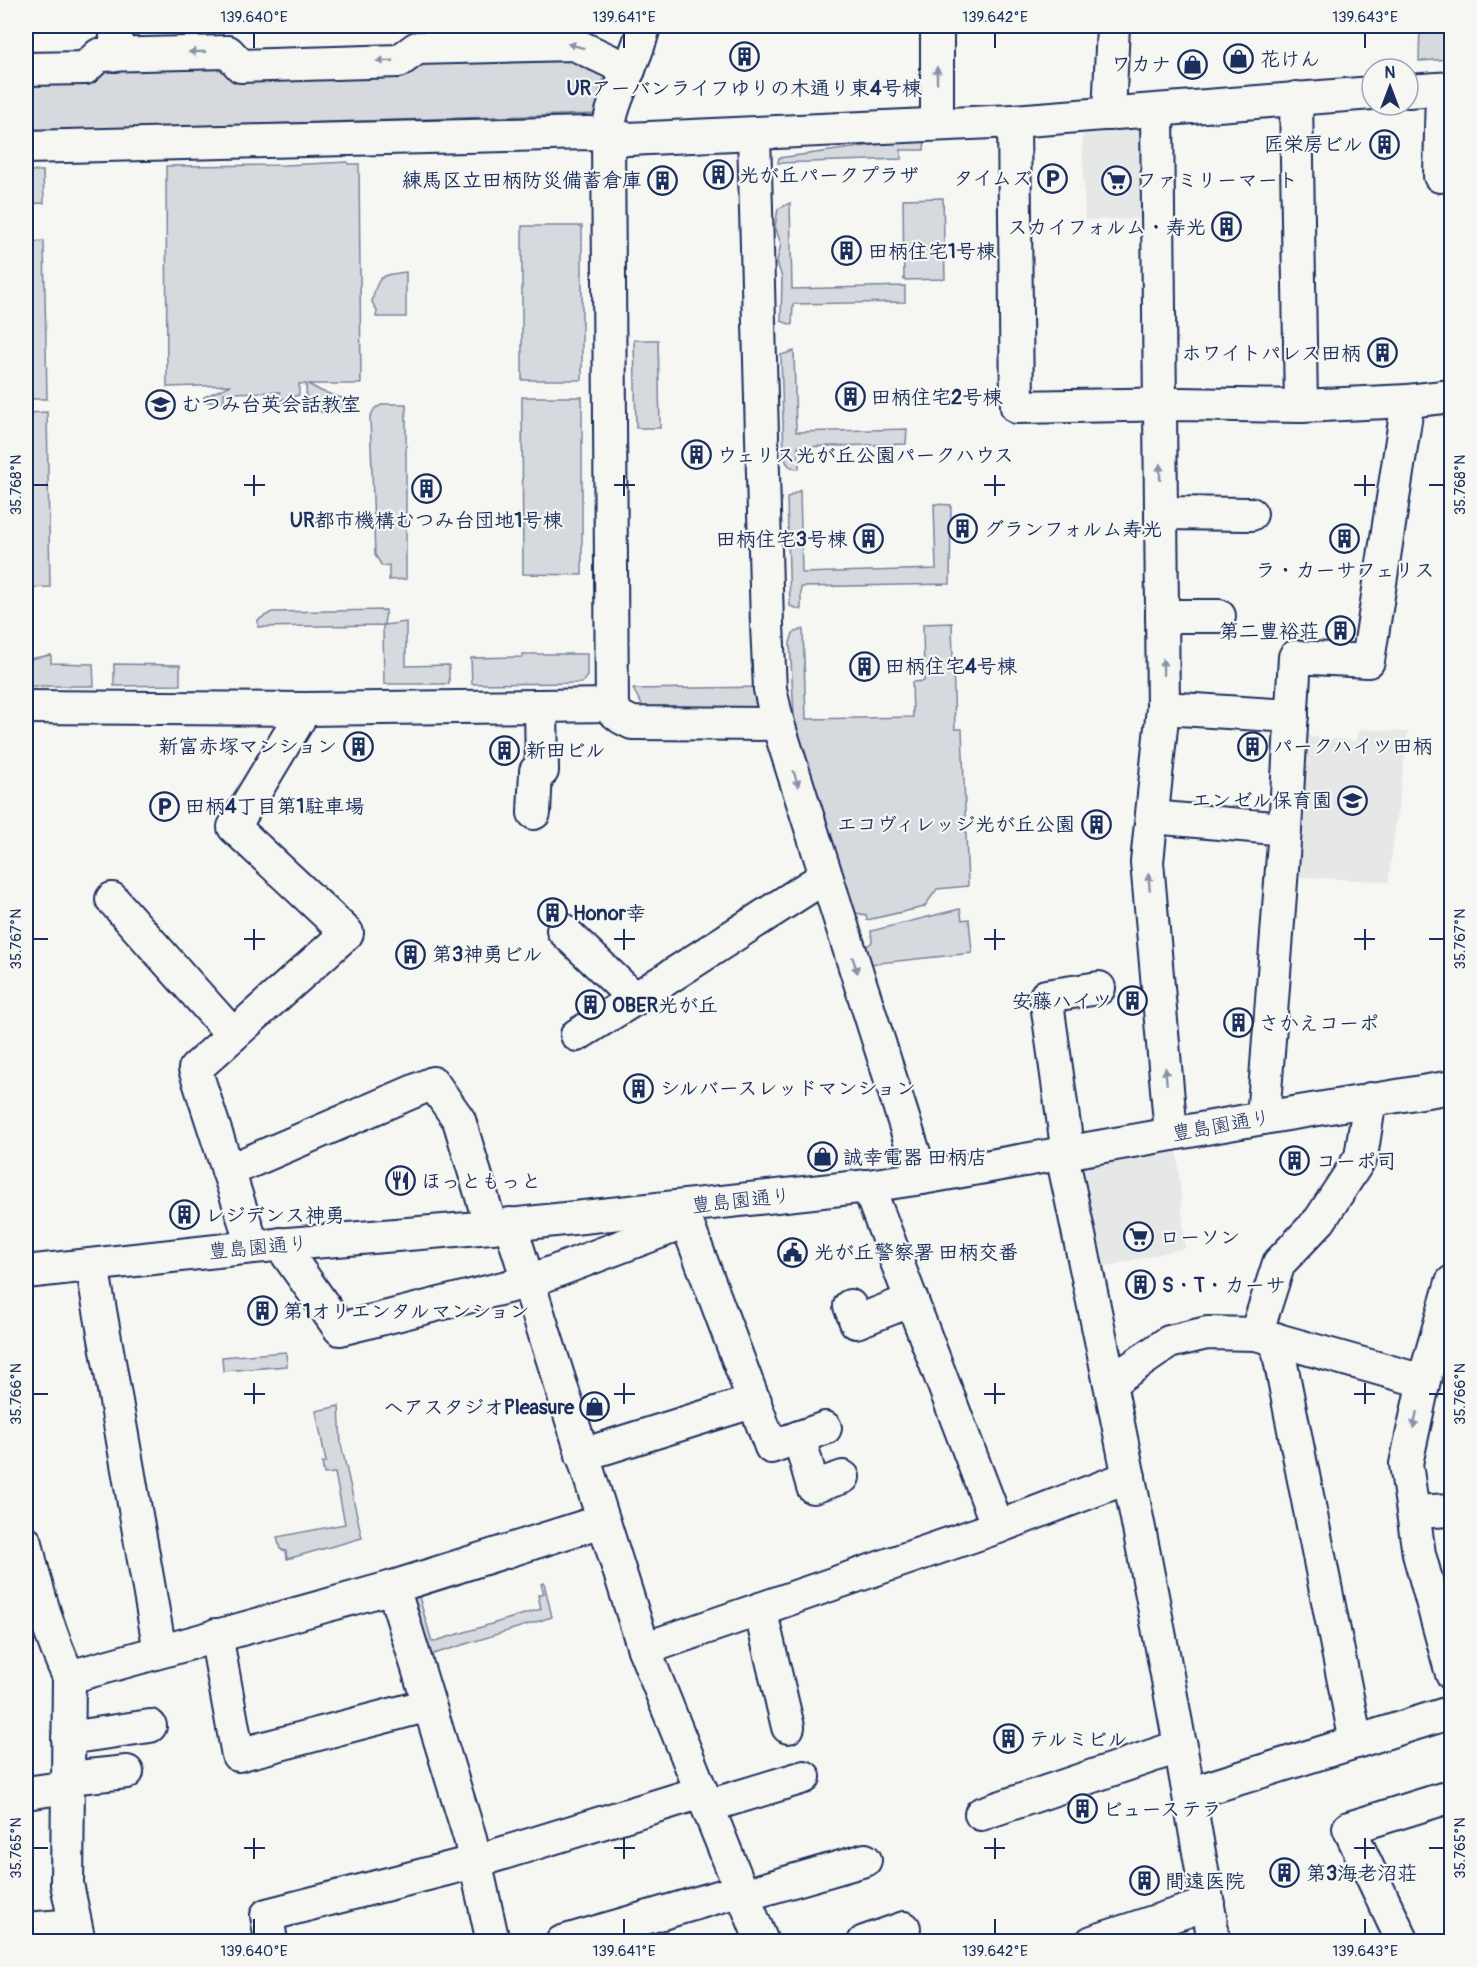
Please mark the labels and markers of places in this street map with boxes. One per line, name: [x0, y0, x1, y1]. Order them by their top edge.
building icon: URアーバンライフゆりの木通り東4号棟: [728, 41, 760, 73]
shop icon: 花けん: [1223, 43, 1255, 75]
place label: 花けん: [1260, 47, 1320, 72]
shop icon: ワカナ: [1176, 48, 1208, 80]
place label: ワカナ: [1111, 52, 1171, 77]
place label: URアーバンライフゆりの木通り東4号棟: [566, 76, 923, 101]
building icon: 匠栄房ビル: [1368, 128, 1400, 160]
place label: 匠栄房ビル: [1263, 132, 1363, 157]
building icon: 光が丘パークプラザ: [702, 159, 734, 191]
parking icon: タイムズ: [1037, 162, 1069, 194]
place label: 光が丘パークプラザ: [739, 163, 919, 188]
building icon: 練馬区立田柄防災備蓄倉庫: [647, 164, 679, 196]
supermarket icon: ファミリーマート: [1100, 164, 1132, 196]
place label: タイムズ: [954, 166, 1032, 191]
place label: 練馬区立田柄防災備蓄倉庫: [402, 168, 642, 193]
place label: ファミリーマート: [1137, 168, 1298, 193]
building icon: スカイフォルム・寿光: [1211, 211, 1243, 243]
place label: スカイフォルム・寿光: [1008, 215, 1206, 240]
building icon: 田柄住宅1号棟: [831, 235, 863, 267]
place label: 田柄住宅1号棟: [868, 239, 997, 264]
building icon: ホワイトパレス田柄: [1366, 337, 1398, 369]
place label: ホワイトパレス田柄: [1181, 341, 1361, 366]
building icon: 田柄住宅2号棟: [834, 381, 866, 413]
place label: 田柄住宅2号棟: [871, 385, 1003, 410]
school or university icon: むつみ台英会話教室: [144, 388, 176, 420]
place label: むつみ台英会話教室: [181, 392, 361, 417]
building icon: ウェリス光が丘公園パークハウス: [680, 439, 712, 471]
place label: ウェリス光が丘公園パークハウス: [717, 443, 1014, 468]
building icon: UR都市機構むつみ台団地1号棟: [410, 473, 442, 505]
place label: UR都市機構むつみ台団地1号棟: [290, 508, 563, 533]
building icon: グランフォルム寿光: [947, 513, 979, 545]
place label: グランフォルム寿光: [984, 517, 1162, 542]
building icon: 田柄住宅3号棟: [852, 523, 884, 555]
building icon: ラ・カーサフェリス: [1329, 523, 1361, 555]
place label: 田柄住宅3号棟: [716, 527, 848, 552]
place label: ラ・カーサフェリス: [1255, 558, 1435, 583]
building icon: 第二豊裕荘: [1324, 615, 1356, 647]
place label: 第二豊裕荘: [1219, 619, 1319, 644]
building icon: 田柄住宅4号棟: [848, 650, 880, 682]
place label: 田柄住宅4号棟: [885, 654, 1018, 679]
building icon: 新富赤塚マンション: [342, 730, 374, 762]
building icon: パークハイツ田柄: [1236, 730, 1268, 762]
place label: 新富赤塚マンション: [159, 734, 337, 759]
building icon: 新田ビル: [489, 734, 521, 766]
place label: パークハイツ田柄: [1273, 734, 1433, 759]
place label: 新田ビル: [526, 738, 606, 763]
school or university icon: エンゼル保育園: [1337, 784, 1369, 816]
place label: エンゼル保育園: [1191, 788, 1332, 813]
parking icon: 田柄4丁目第1駐車場: [148, 790, 180, 822]
place label: 田柄4丁目第1駐車場: [185, 794, 364, 819]
building icon: エコヴィレッジ光が丘公園: [1080, 808, 1112, 840]
place label: エコヴィレッジ光が丘公園: [837, 812, 1075, 837]
building icon: Honor幸: [536, 897, 568, 929]
place label: Honor幸: [573, 901, 646, 926]
building icon: 第3神勇ビル: [395, 938, 427, 970]
place label: 第3神勇ビル: [432, 942, 543, 967]
building icon: 安藤ハイツ: [1117, 985, 1149, 1017]
building icon: OBER光が丘: [575, 989, 607, 1021]
place label: 安藤ハイツ: [1012, 989, 1112, 1014]
place label: OBER光が丘: [612, 993, 718, 1018]
building icon: さかえコーポ: [1222, 1007, 1254, 1039]
place label: さかえコーポ: [1259, 1011, 1379, 1036]
building icon: シルバースレッドマンション: [623, 1072, 655, 1104]
place label: シルバースレッドマンション: [660, 1076, 916, 1101]
shop icon: 誠幸電器 田柄店: [806, 1141, 838, 1173]
place label: 誠幸電器 田柄店: [843, 1145, 987, 1170]
building icon: コーポ司: [1279, 1145, 1311, 1177]
place label: コーポ司: [1316, 1149, 1396, 1174]
restaurant icon: ほっともっと: [384, 1165, 416, 1197]
place label: ほっともっと: [421, 1169, 541, 1194]
building icon: レジデンス神勇: [168, 1199, 200, 1231]
place label: レジデンス神勇: [205, 1203, 345, 1228]
supermarket icon: ローソン: [1123, 1221, 1155, 1253]
place label: ローソン: [1160, 1225, 1240, 1250]
public building icon: 光が丘警察署 田柄交番: [777, 1236, 809, 1268]
place label: 光が丘警察署 田柄交番: [814, 1240, 1018, 1265]
building icon: S・T・カーサ: [1125, 1269, 1157, 1301]
place label: S・T・カーサ: [1162, 1273, 1286, 1298]
building icon: 第1オリエンタルマンション: [246, 1295, 278, 1327]
place label: 第1オリエンタルマンション: [283, 1299, 530, 1324]
shop icon: ヘアスタジオPleasure: [579, 1391, 611, 1423]
place label: ヘアスタジオPleasure: [383, 1395, 575, 1420]
building icon: テルミビル: [992, 1723, 1024, 1755]
place label: テルミビル: [1029, 1727, 1127, 1752]
building icon: ビューステラ: [1066, 1793, 1098, 1825]
place label: ビューステラ: [1103, 1797, 1221, 1822]
building icon: 第3海老沼荘: [1269, 1857, 1301, 1889]
place label: 第3海老沼荘: [1306, 1861, 1417, 1886]
building icon: 間遠医院: [1128, 1865, 1160, 1897]
place label: 間遠医院: [1165, 1869, 1245, 1894]

